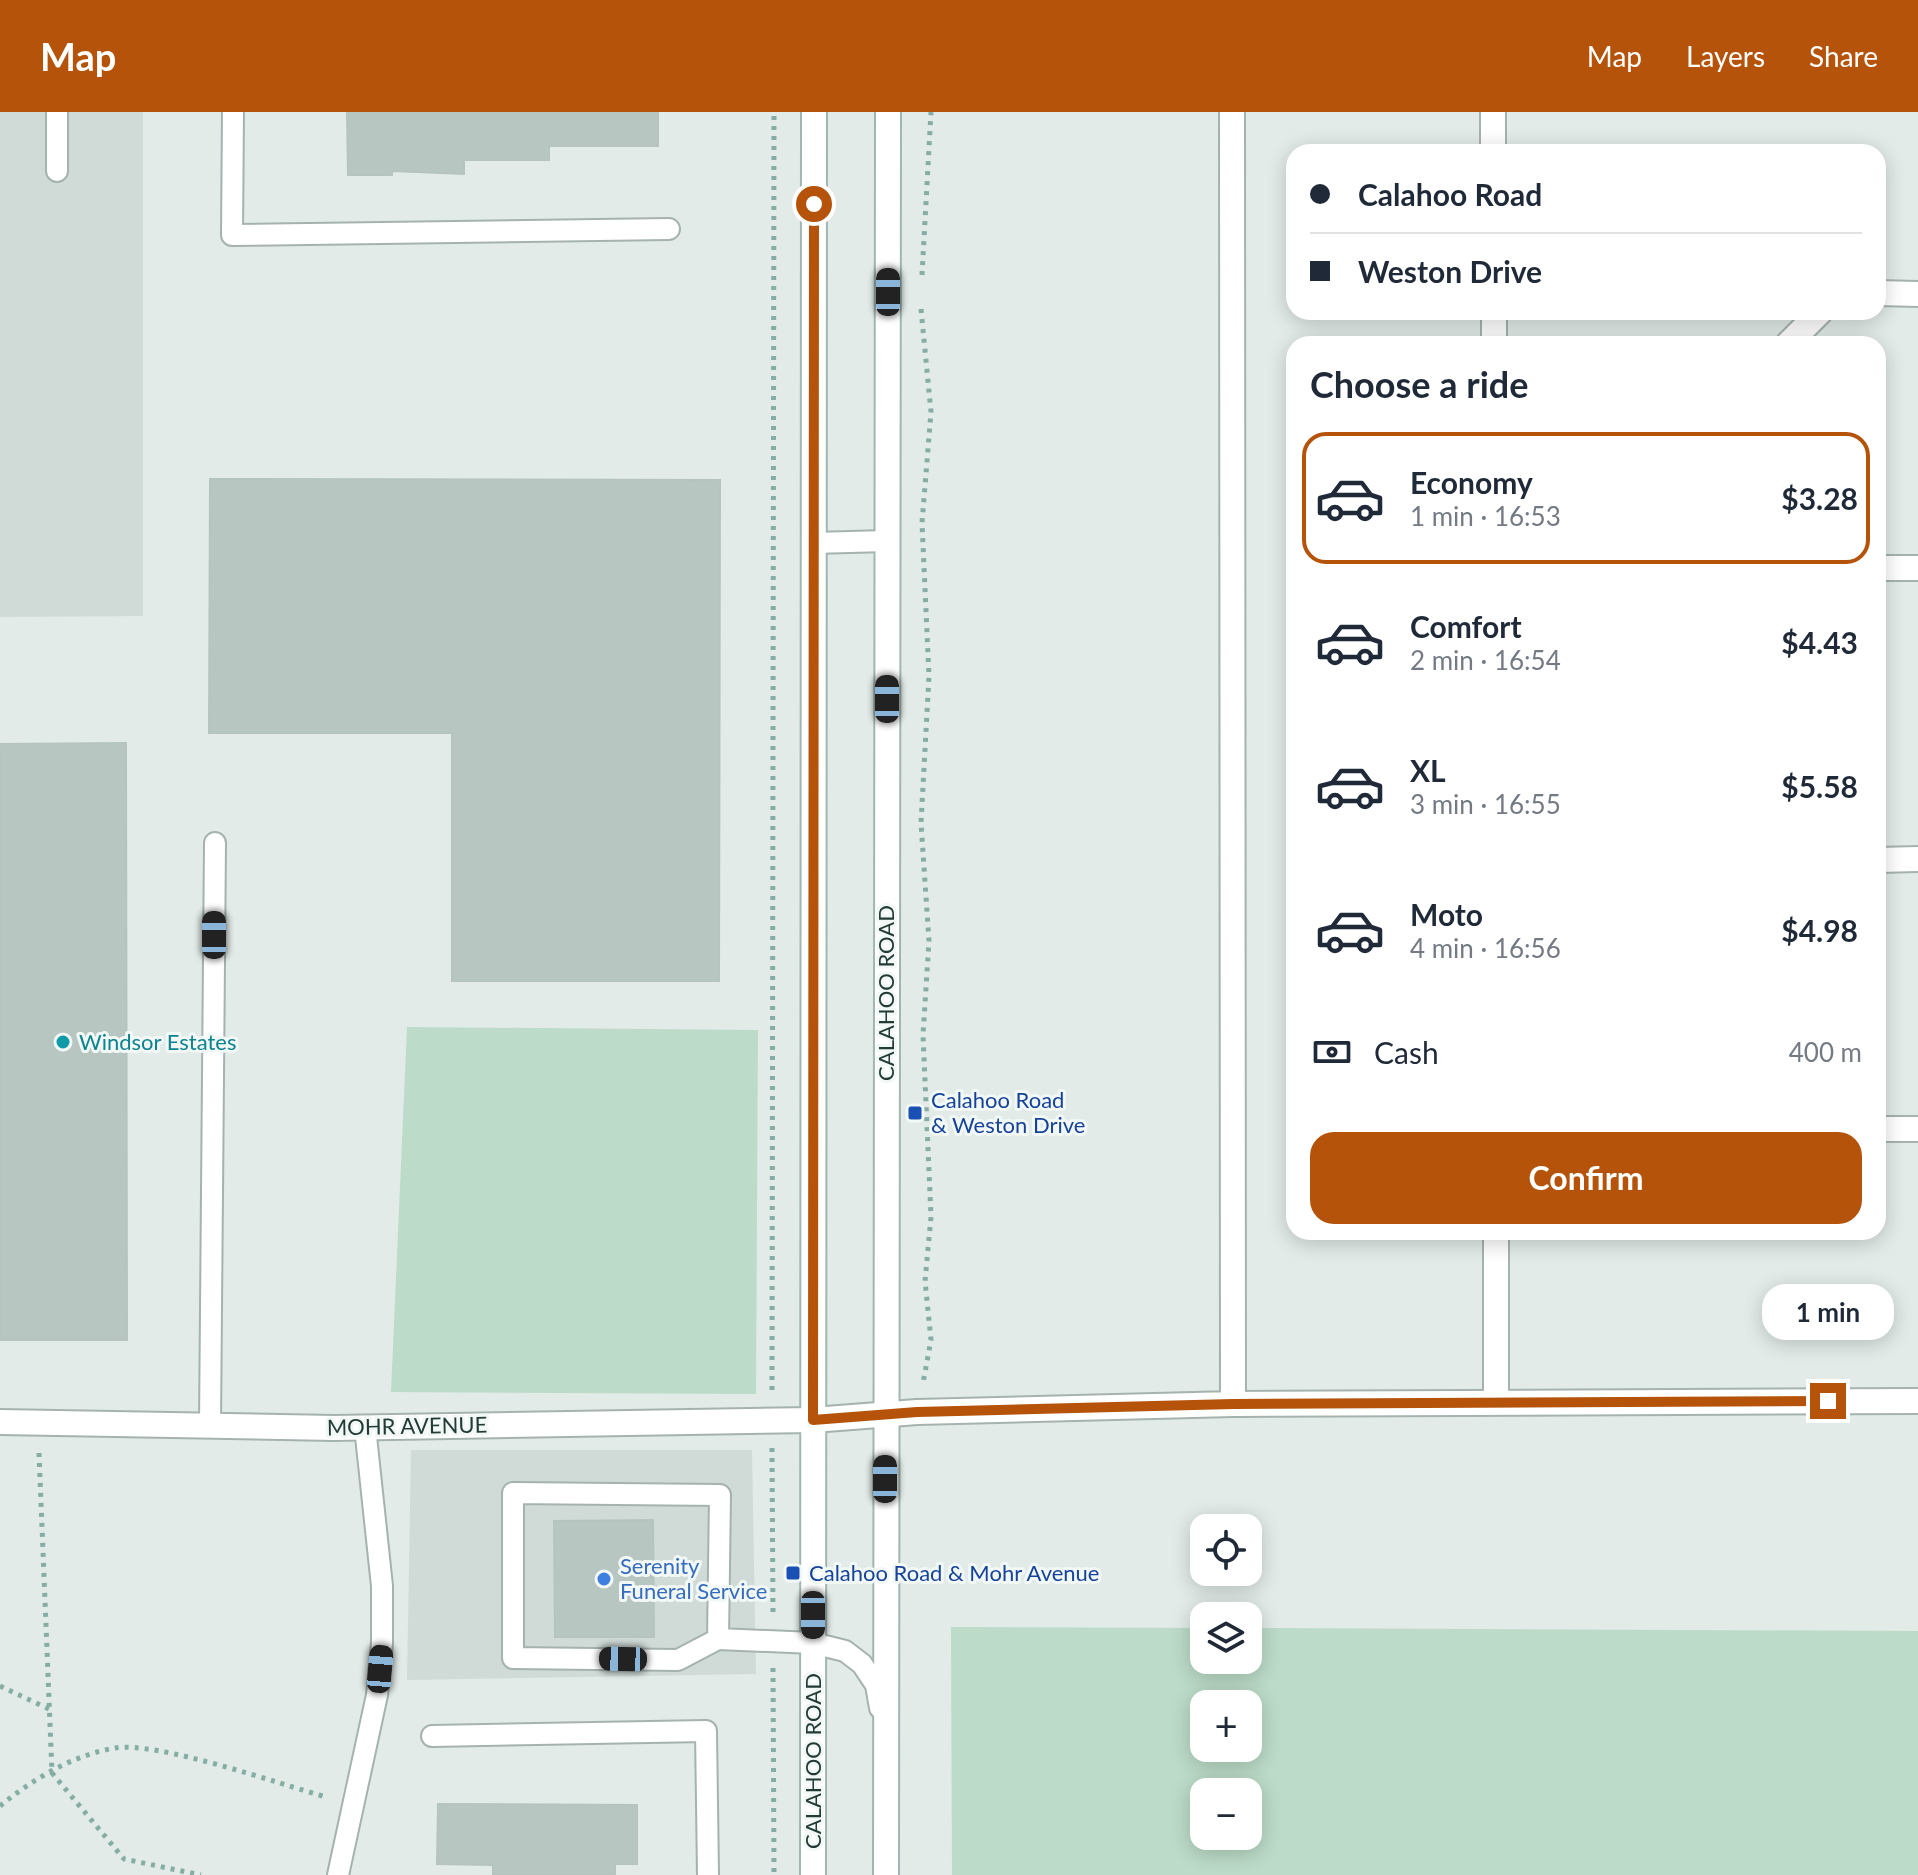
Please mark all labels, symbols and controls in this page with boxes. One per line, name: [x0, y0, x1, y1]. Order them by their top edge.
text: Map: [40, 33, 116, 79]
text: Map: [1587, 39, 1642, 73]
text: Layers: [1686, 39, 1765, 73]
text: Share: [1809, 39, 1878, 73]
text: Calahoo Road: [1358, 176, 1542, 212]
route start: [796, 186, 832, 222]
text: Weston Drive: [1358, 253, 1542, 289]
car: [876, 268, 900, 316]
text: Choose a ride: [1310, 362, 1529, 406]
icon: car: [1314, 462, 1386, 534]
text: Economy: [1410, 464, 1533, 500]
text: $3.28: [1781, 480, 1858, 516]
text: 1 min · 16:53: [1410, 500, 1561, 532]
icon: car: [1314, 606, 1386, 678]
text: Comfort: [1410, 608, 1522, 644]
text: $4.43: [1781, 624, 1858, 660]
text: 2 min · 16:54: [1410, 644, 1561, 676]
car: [875, 675, 899, 723]
icon: car: [1314, 750, 1386, 822]
text: XL: [1410, 752, 1446, 788]
text: $5.58: [1781, 768, 1858, 804]
text: 3 min · 16:55: [1410, 788, 1561, 820]
icon: car: [1314, 894, 1386, 966]
text: Moto: [1410, 896, 1483, 932]
street label: CALAHOO ROAD: [872, 905, 899, 1081]
car: [202, 911, 226, 959]
text: $4.98: [1781, 912, 1858, 948]
text: 4 min · 16:56: [1410, 932, 1561, 964]
place label: Windsor Estates: [79, 1028, 236, 1055]
icon: cash: [1310, 1030, 1354, 1074]
marker: Windsor Estates: [54, 1033, 72, 1051]
text: Cash: [1374, 1034, 1439, 1070]
text: 400 m: [1789, 1036, 1862, 1068]
place label: Calahoo Road & Weston Drive: [931, 1086, 1085, 1138]
marker: Calahoo Road & Weston Drive: [906, 1104, 924, 1122]
button: Confirm: [1310, 1132, 1862, 1224]
callout: 1 min: [1762, 1285, 1894, 1341]
text: 1 min: [1796, 1296, 1860, 1328]
route end: [1810, 1383, 1846, 1419]
street label: MOHR AVENUE: [327, 1411, 487, 1440]
car: [873, 1455, 897, 1503]
map controls: [1190, 1514, 1262, 1850]
button: locate: [1190, 1514, 1262, 1586]
place label: Serenity Funeral Service: [620, 1552, 767, 1604]
place label: Calahoo Road & Mohr Avenue: [809, 1559, 1099, 1586]
marker: Calahoo Road & Mohr Avenue: [784, 1564, 802, 1582]
marker: Serenity Funeral Service: [595, 1570, 613, 1588]
car: [801, 1591, 825, 1639]
button: layers: [1190, 1602, 1262, 1674]
car: [366, 1644, 394, 1694]
car: [599, 1647, 647, 1671]
street label: CALAHOO ROAD: [799, 1673, 826, 1849]
button: +: [1190, 1690, 1262, 1762]
button: −: [1190, 1778, 1262, 1850]

